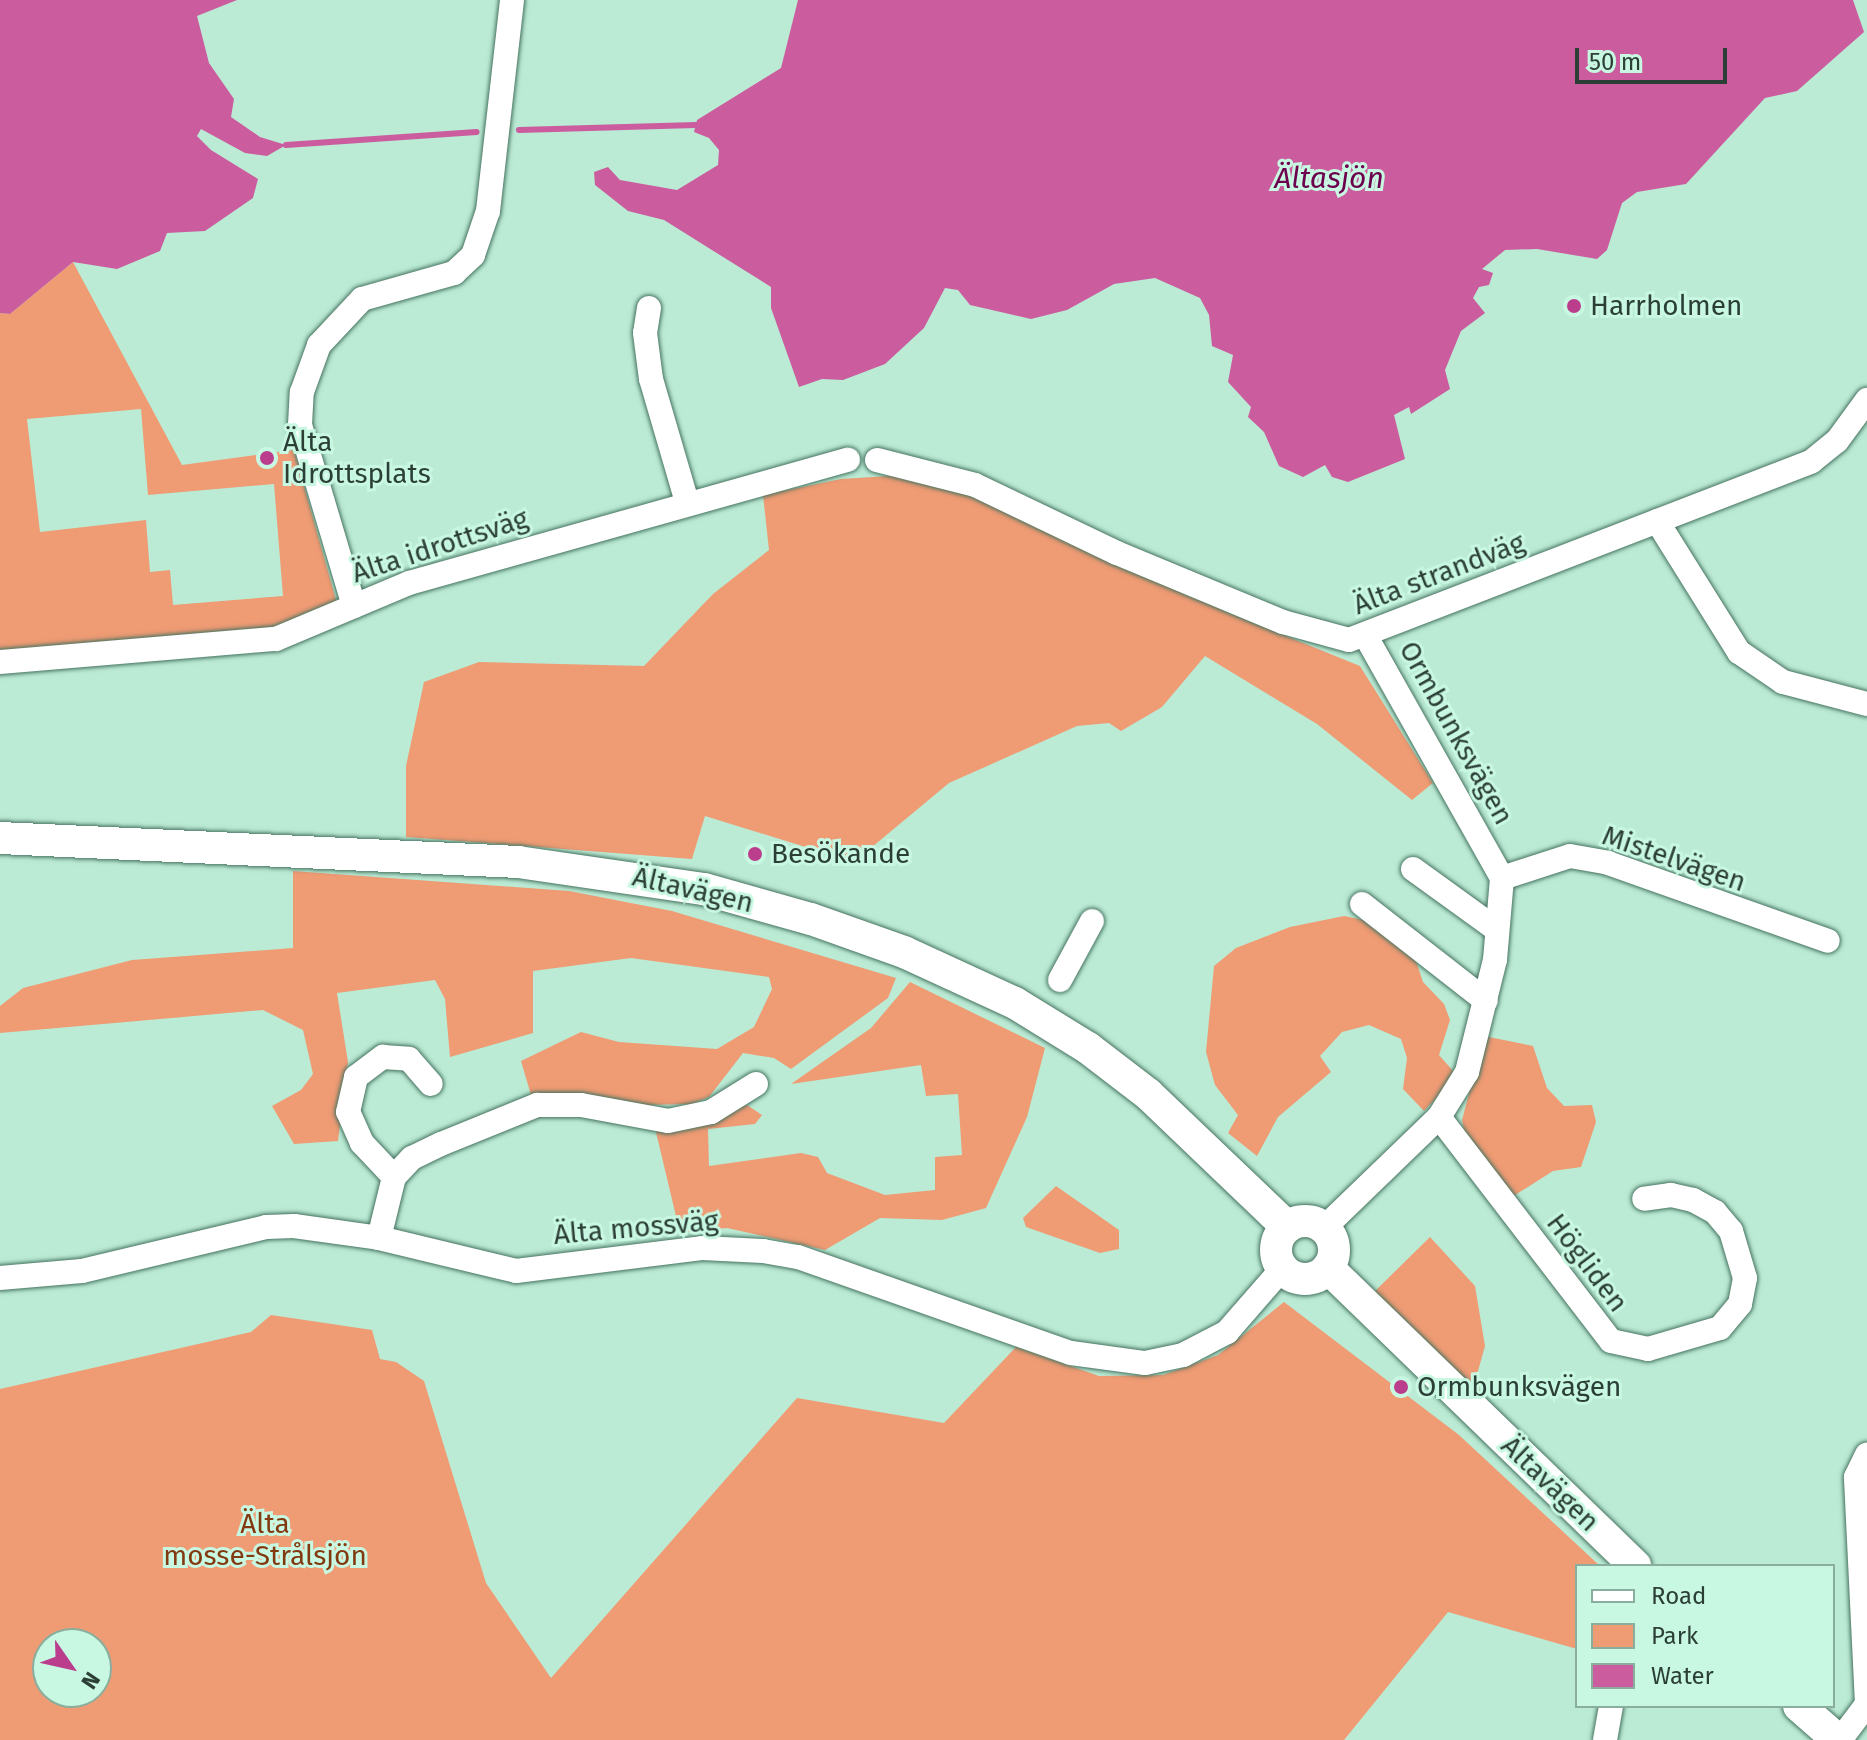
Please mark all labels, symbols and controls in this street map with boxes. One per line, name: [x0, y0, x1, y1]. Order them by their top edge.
scale bar: [1579, 32, 1731, 82]
text: 50 m: [1589, 48, 1641, 76]
water label: Ältasjön: [1274, 160, 1384, 196]
place label: Harrholmen: [1590, 289, 1743, 323]
marker: Harrholmen: [1565, 297, 1583, 315]
place label: Älta Idrottsplats: [283, 425, 431, 491]
marker: Älta Idrottsplats: [258, 449, 276, 467]
street label: Älta idrottsväg: [348, 502, 532, 590]
street label: Älta strandväg: [1348, 526, 1530, 622]
street label: Ormbunksvägen: [1392, 635, 1520, 831]
street label: Mistelvägen: [1598, 819, 1750, 899]
place label: Besökande: [771, 837, 910, 871]
marker: Besökande: [746, 845, 764, 863]
street label: Ältavägen: [629, 860, 757, 920]
street label: Älta mossväg: [552, 1204, 720, 1252]
street label: Högliden: [1539, 1207, 1635, 1319]
place label: Ormbunksvägen: [1417, 1370, 1621, 1404]
marker: Ormbunksvägen: [1392, 1378, 1410, 1396]
street label: Ältavägen: [1494, 1429, 1606, 1539]
park label: Älta mosse-Strålsjön: [163, 1507, 367, 1573]
legend: [1575, 1564, 1835, 1708]
text: Road: [1651, 1582, 1706, 1610]
text: Park: [1651, 1622, 1698, 1650]
north arrow: [32, 1628, 112, 1708]
text: Water: [1651, 1662, 1714, 1690]
text: N: [75, 1667, 106, 1694]

